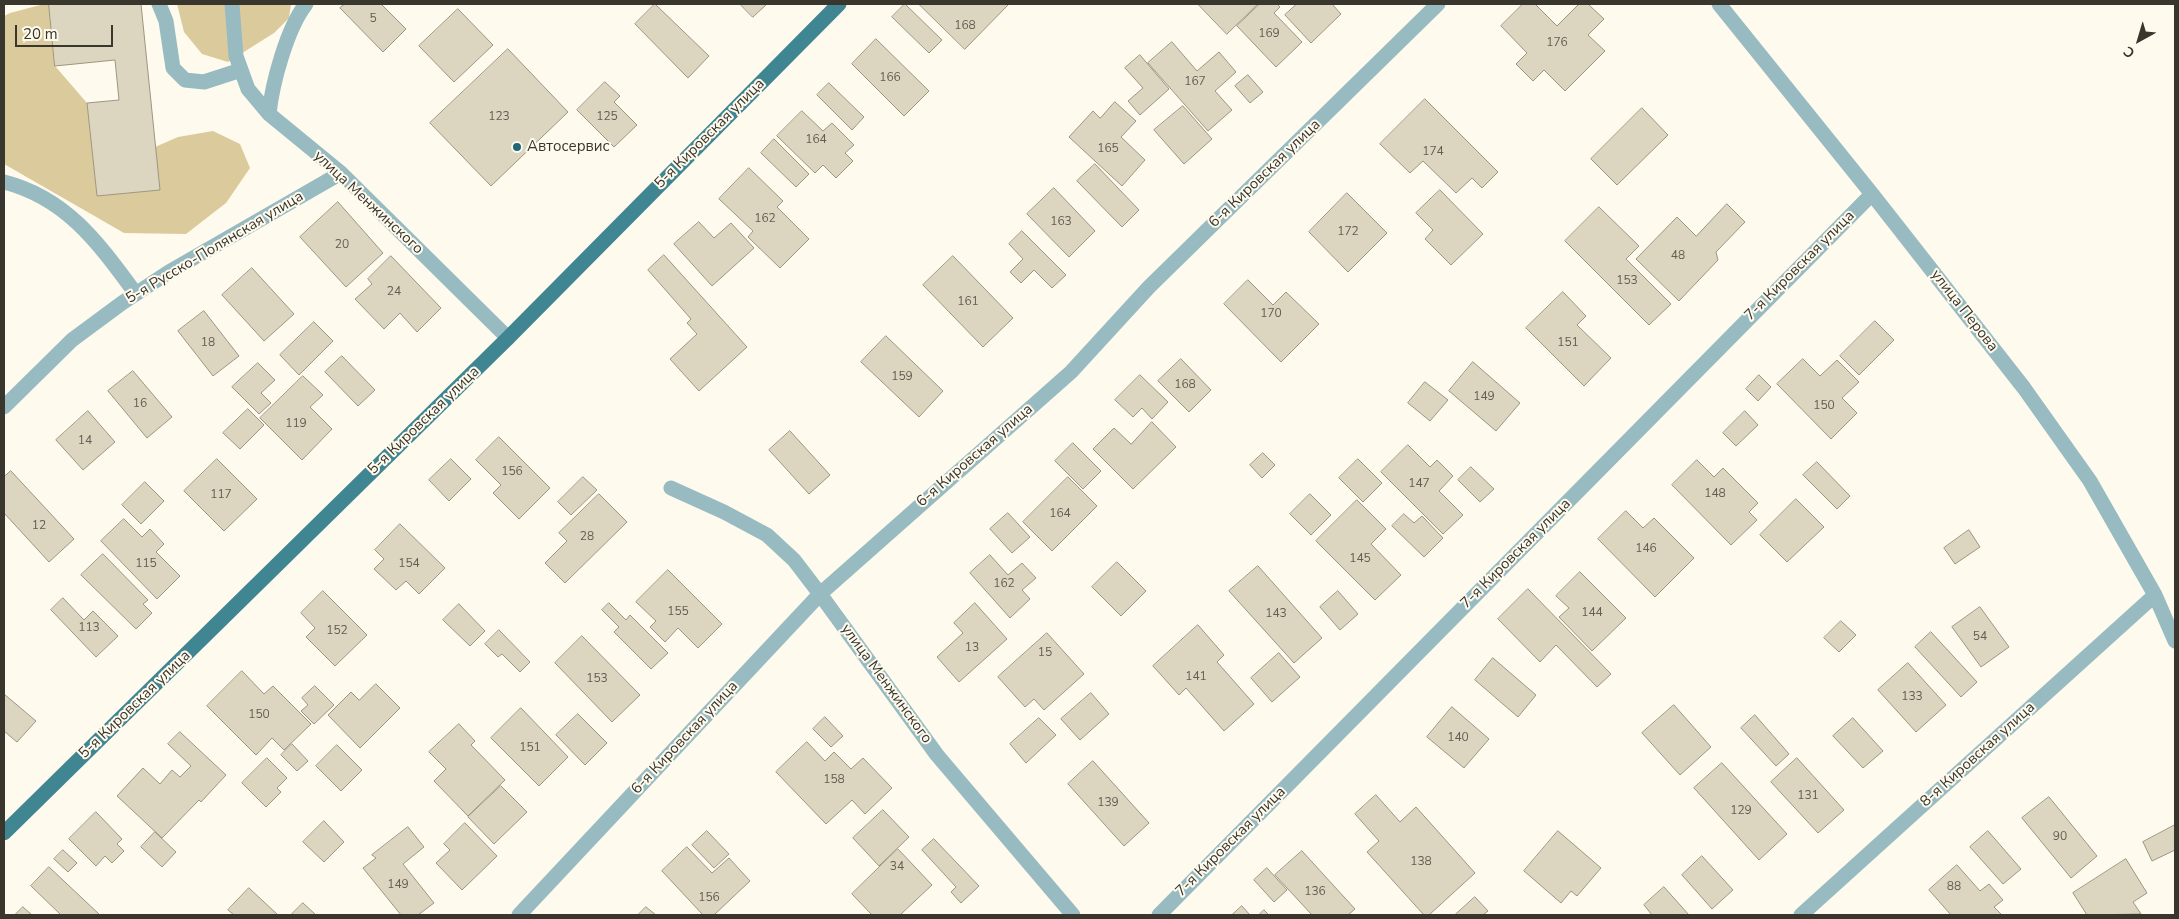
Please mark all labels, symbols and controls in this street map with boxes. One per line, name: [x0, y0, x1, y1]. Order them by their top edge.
house number: 5: [369, 12, 377, 26]
scale bar: [18, 15, 115, 47]
north arrow: [2114, 15, 2164, 65]
house number: 168: [954, 19, 976, 33]
text: 20 m: [23, 24, 58, 44]
house number: 169: [1258, 27, 1280, 41]
house number: 176: [1546, 36, 1568, 50]
text: С: [2120, 42, 2139, 62]
house number: 166: [879, 71, 901, 85]
street label: 5-я Кировская улица: [651, 75, 769, 193]
house number: 167: [1184, 75, 1206, 89]
house number: 123: [488, 110, 510, 124]
house number: 125: [596, 110, 618, 124]
street label: 6-я Кировская улица: [1205, 116, 1325, 232]
house number: 164: [805, 133, 827, 147]
place label: Автосервис: [527, 138, 610, 156]
marker: Автосервис: [511, 141, 523, 153]
house number: 165: [1097, 142, 1119, 156]
house number: 174: [1422, 145, 1444, 159]
street label: улица Менжинского: [309, 148, 427, 258]
street label: 5-я Русско-Полянская улица: [123, 188, 307, 308]
street label: 7-я Кировская улица: [1741, 207, 1859, 325]
house number: 162: [754, 212, 776, 226]
house number: 163: [1050, 215, 1072, 229]
house number: 172: [1337, 225, 1359, 239]
house number: 20: [335, 238, 349, 252]
house number: 48: [1671, 249, 1685, 263]
street label: улица Перова: [1926, 267, 2002, 355]
house number: 153: [1616, 274, 1638, 288]
house number: 24: [387, 285, 401, 299]
house number: 161: [957, 295, 979, 309]
house number: 170: [1260, 307, 1282, 321]
house number: 18: [201, 336, 215, 350]
house number: 151: [1557, 336, 1579, 350]
street label: 5-я Кировская улица: [364, 363, 484, 479]
house number: 159: [891, 370, 913, 384]
house number: 168: [1174, 378, 1196, 392]
house number: 149: [1473, 390, 1495, 404]
house number: 16: [133, 397, 147, 411]
house number: 150: [1813, 399, 1835, 413]
street label: 6-я Кировская улица: [913, 401, 1037, 511]
house number: 119: [285, 417, 307, 431]
house number: 14: [78, 434, 92, 448]
house number: 156: [501, 465, 523, 479]
house number: 147: [1408, 477, 1430, 491]
house number: 148: [1704, 487, 1726, 501]
house number: 117: [210, 488, 232, 502]
street label: 7-я Кировская улица: [1457, 495, 1575, 613]
house number: 164: [1049, 507, 1071, 521]
house number: 12: [32, 519, 46, 533]
house number: 28: [580, 530, 594, 544]
house number: 146: [1635, 542, 1657, 556]
house number: 145: [1349, 552, 1371, 566]
house number: 115: [135, 557, 157, 571]
house number: 154: [398, 557, 420, 571]
house number: 162: [993, 577, 1015, 591]
house number: 155: [667, 605, 689, 619]
house number: 144: [1581, 606, 1603, 620]
house number: 143: [1265, 607, 1287, 621]
house number: 113: [78, 621, 100, 635]
street label: улица Менжинского: [837, 621, 935, 747]
house number: 152: [326, 624, 348, 638]
house number: 54: [1973, 630, 1987, 644]
house number: 13: [965, 641, 979, 655]
house number: 15: [1038, 646, 1052, 660]
street label: 5-я Кировская улица: [75, 647, 195, 763]
house number: 141: [1185, 670, 1207, 684]
house number: 153: [586, 672, 608, 686]
street label: 6-я Кировская улица: [628, 678, 742, 798]
house number: 133: [1901, 690, 1923, 704]
street label: 8-я Кировская улица: [1917, 699, 2039, 811]
house number: 150: [248, 708, 270, 722]
house number: 140: [1447, 731, 1469, 745]
house number: 151: [519, 741, 541, 755]
house number: 158: [823, 773, 845, 787]
street label: 7-я Кировская улица: [1172, 783, 1290, 901]
house number: 131: [1797, 789, 1819, 803]
house number: 139: [1097, 796, 1119, 810]
house number: 129: [1730, 804, 1752, 818]
house number: 90: [2053, 830, 2067, 844]
house number: 138: [1410, 855, 1432, 869]
house number: 34: [890, 860, 904, 874]
house number: 149: [387, 878, 409, 892]
house number: 88: [1947, 880, 1961, 894]
house number: 136: [1304, 885, 1326, 899]
house number: 156: [698, 891, 720, 905]

